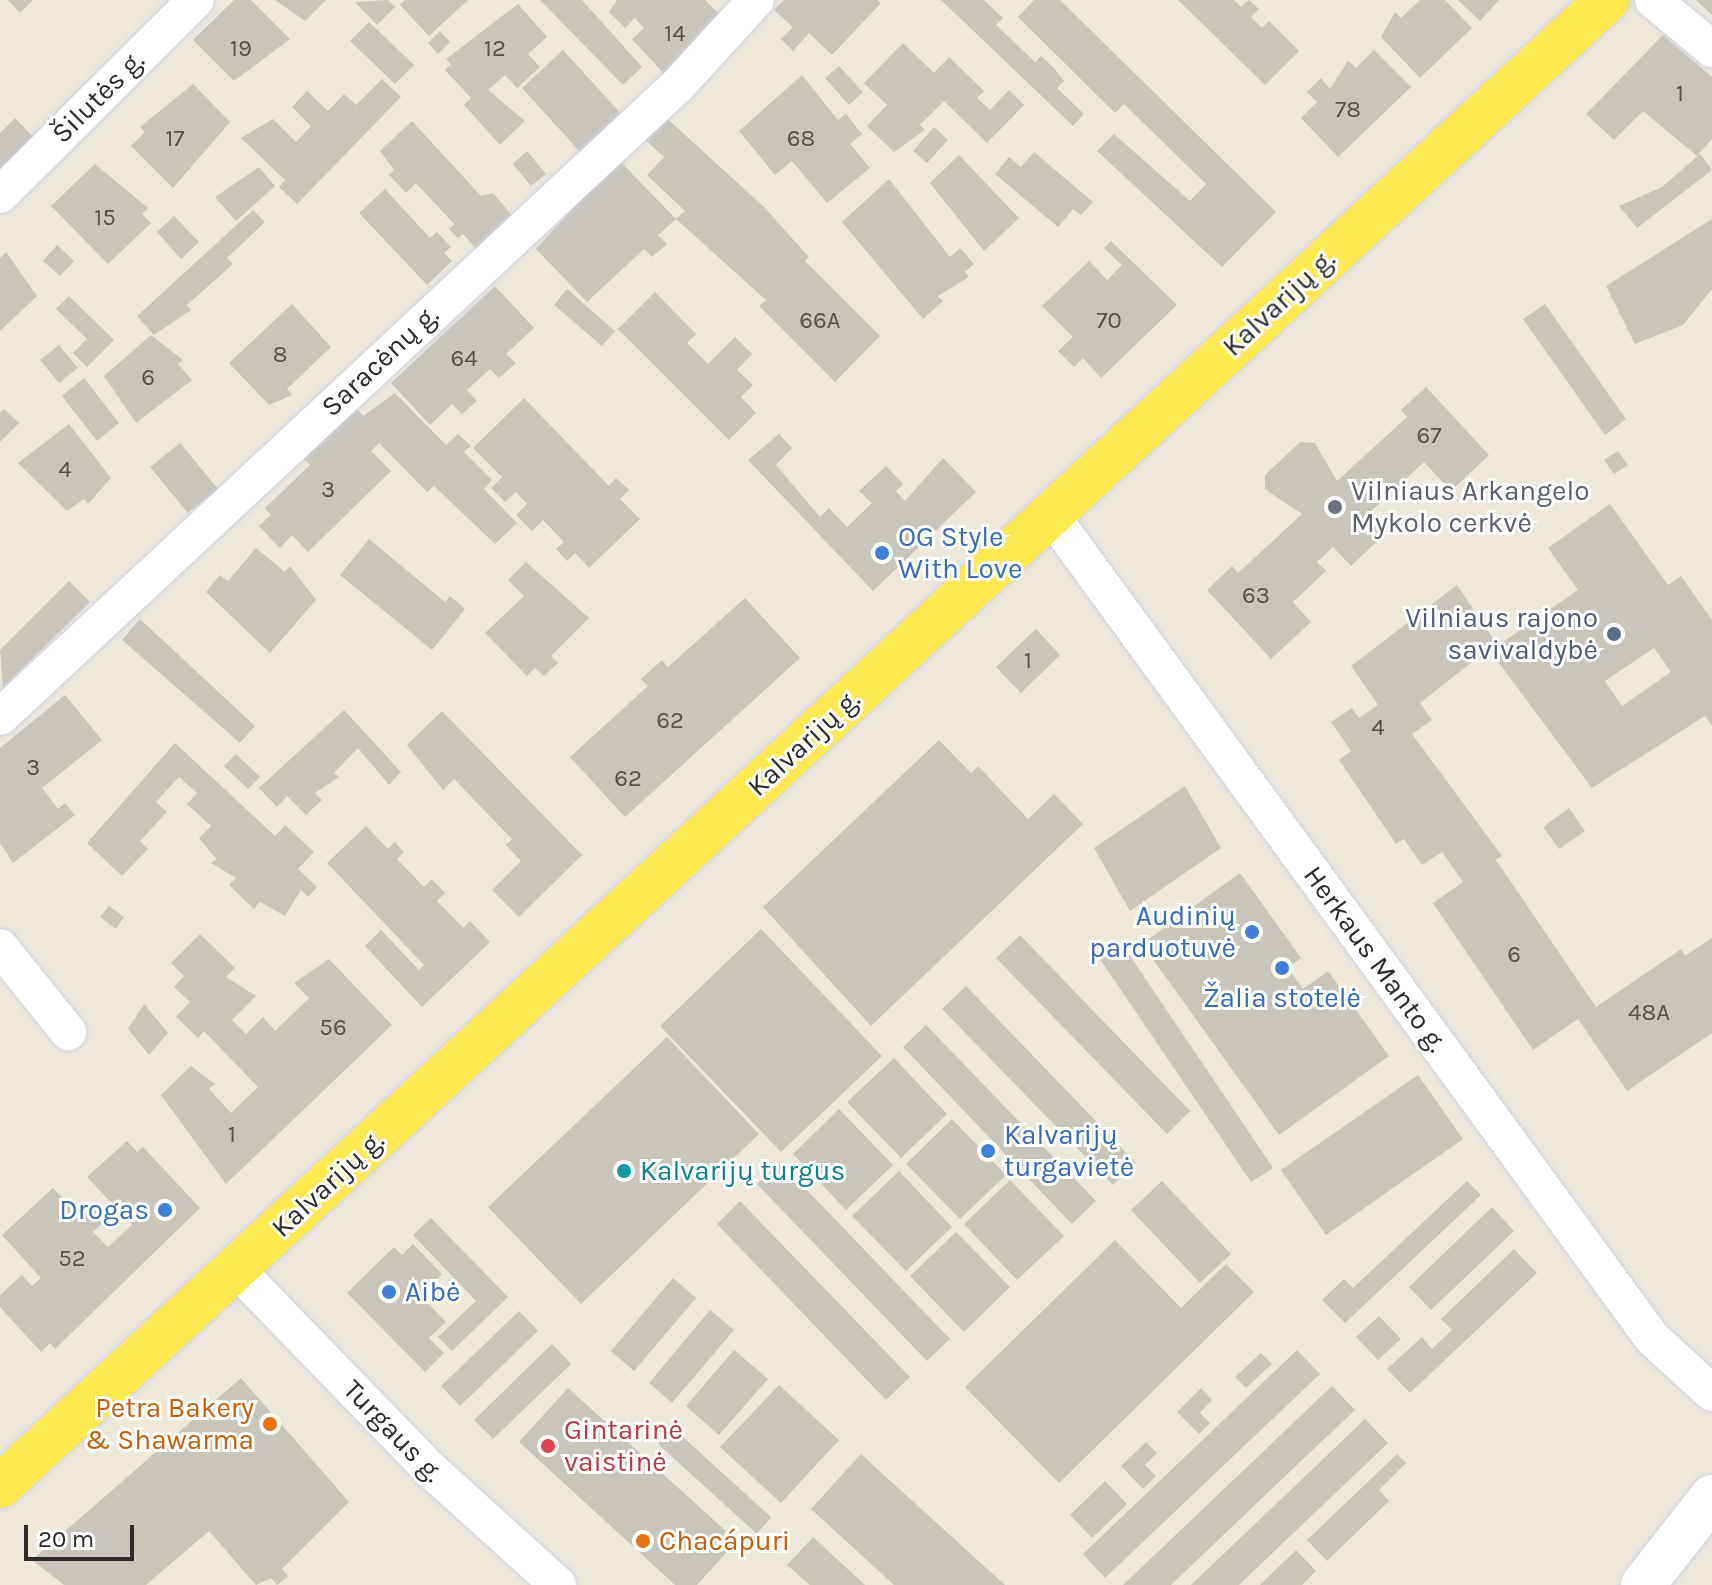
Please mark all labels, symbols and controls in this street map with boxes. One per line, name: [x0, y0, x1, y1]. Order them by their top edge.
house number: 14: [664, 20, 686, 48]
house number: 19: [230, 35, 252, 63]
house number: 12: [484, 35, 506, 63]
street label: Šilutės g.: [45, 44, 151, 150]
house number: 1: [1676, 80, 1684, 108]
house number: 78: [1335, 96, 1361, 124]
house number: 17: [165, 125, 185, 153]
house number: 68: [787, 125, 815, 153]
house number: 15: [94, 204, 116, 232]
street label: Kalvarijų g.: [1216, 242, 1342, 364]
street label: Saracėnų g.: [314, 298, 446, 424]
house number: 66A: [799, 307, 841, 335]
house number: 70: [1096, 307, 1122, 335]
house number: 8: [273, 341, 287, 369]
house number: 64: [450, 345, 478, 373]
house number: 6: [141, 364, 155, 392]
house number: 67: [1416, 422, 1442, 450]
house number: 4: [58, 456, 72, 484]
place label: Vilniaus Arkangelo Mykolo cerkvė: [1351, 474, 1590, 540]
house number: 3: [321, 476, 335, 504]
marker: Vilniaus Arkangelo Mykolo cerkvė: [1326, 498, 1344, 516]
place label: OG Style With Love: [898, 520, 1022, 586]
marker: OG Style With Love: [873, 544, 891, 562]
house number: 63: [1242, 582, 1270, 610]
place label: Vilniaus rajono savivaldybė: [1405, 601, 1598, 667]
marker: Vilniaus rajono savivaldybė: [1605, 625, 1623, 643]
house number: 1: [1024, 647, 1032, 675]
street label: Kalvarijų g.: [741, 682, 867, 804]
house number: 62: [656, 707, 684, 735]
house number: 4: [1371, 714, 1385, 742]
house number: 3: [26, 754, 40, 782]
house number: 62: [614, 765, 642, 793]
street label: Herkaus Manto g.: [1296, 859, 1454, 1059]
place label: Audinių parduotuvė: [1089, 899, 1236, 965]
marker: Audinių parduotuvė: [1243, 923, 1261, 941]
house number: 6: [1507, 941, 1521, 969]
marker: Žalia stotelė: [1273, 959, 1291, 977]
place label: Žalia stotelė: [1203, 981, 1361, 1015]
house number: 48A: [1628, 999, 1670, 1027]
house number: 56: [319, 1014, 347, 1042]
place label: Kalvarijų turgavietė: [1004, 1118, 1134, 1184]
house number: 1: [228, 1121, 236, 1149]
street label: Kalvarijų g.: [265, 1123, 391, 1245]
marker: Kalvarijų turgavietė: [979, 1142, 997, 1160]
place label: Kalvarijų turgus: [640, 1154, 845, 1188]
marker: Kalvarijų turgus: [615, 1162, 633, 1180]
place label: Drogas: [59, 1193, 149, 1227]
marker: Drogas: [156, 1201, 174, 1219]
house number: 52: [58, 1245, 86, 1273]
place label: Aibė: [405, 1275, 460, 1309]
marker: Aibė: [380, 1283, 398, 1301]
street label: Turgaus g.: [336, 1373, 450, 1489]
place label: Petra Bakery & Shawarma: [85, 1391, 254, 1457]
place label: Gintarinė vaistinė: [564, 1413, 683, 1479]
marker: Petra Bakery & Shawarma: [261, 1415, 279, 1433]
marker: Gintarinė vaistinė: [539, 1437, 557, 1455]
scale bar: [28, 1509, 138, 1559]
place label: Chacápuri: [659, 1524, 790, 1558]
text: 20 m: [38, 1525, 94, 1553]
marker: Chacápuri: [634, 1532, 652, 1550]

